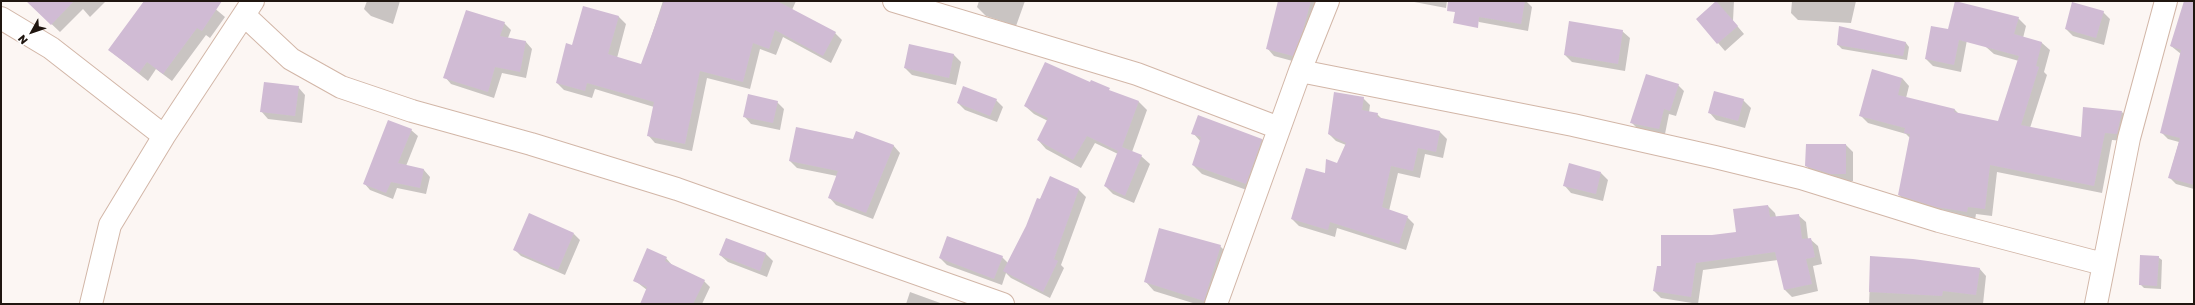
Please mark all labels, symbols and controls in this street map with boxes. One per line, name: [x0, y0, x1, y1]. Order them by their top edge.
north arrow: [12, 12, 52, 52]
text: N: [15, 33, 30, 47]

